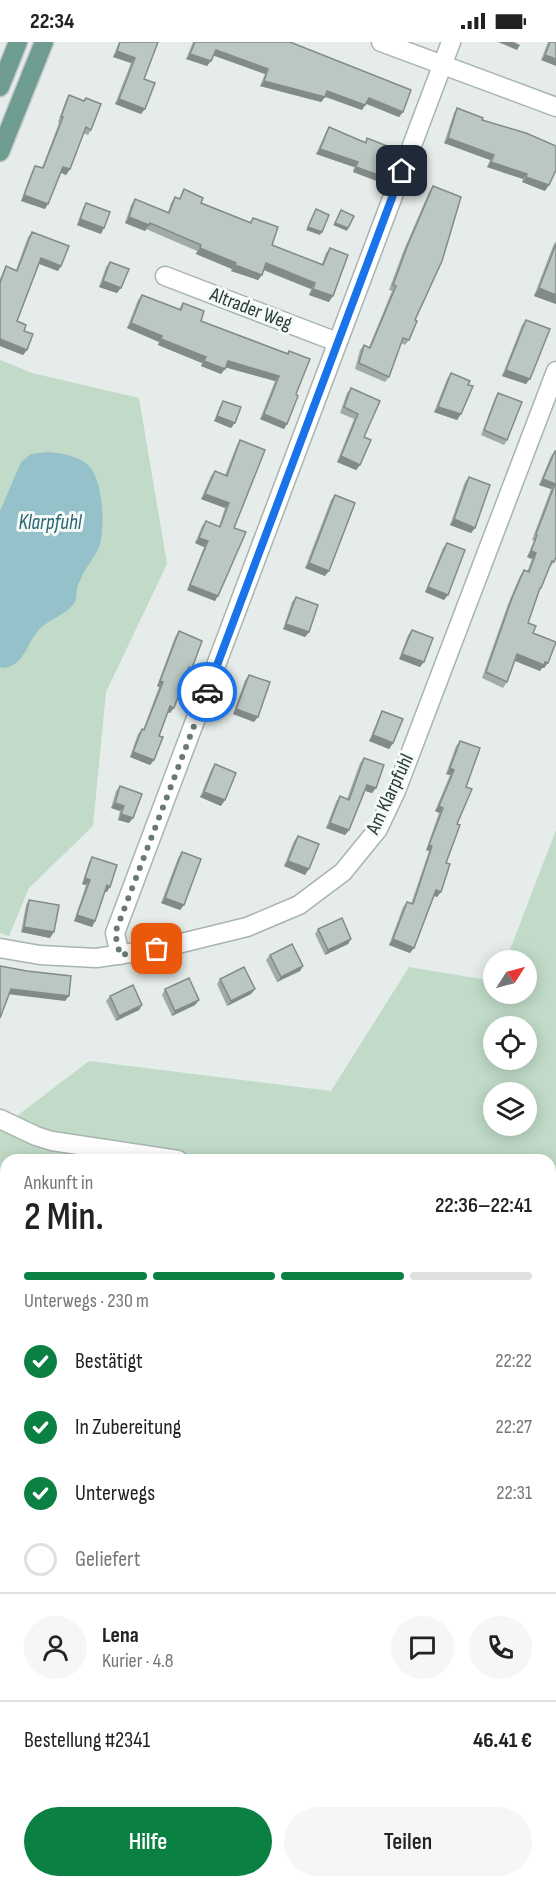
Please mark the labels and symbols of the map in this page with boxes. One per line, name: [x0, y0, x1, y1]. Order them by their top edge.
pin: [376, 145, 427, 196]
street label: Altrader Weg: [206, 282, 295, 336]
water label: Klarpfuhl: [18, 510, 83, 535]
courier: [177, 662, 237, 722]
street label: Am Klarpfuhl: [361, 750, 419, 839]
pin: [131, 923, 182, 974]
north arrow: [483, 950, 537, 1004]

